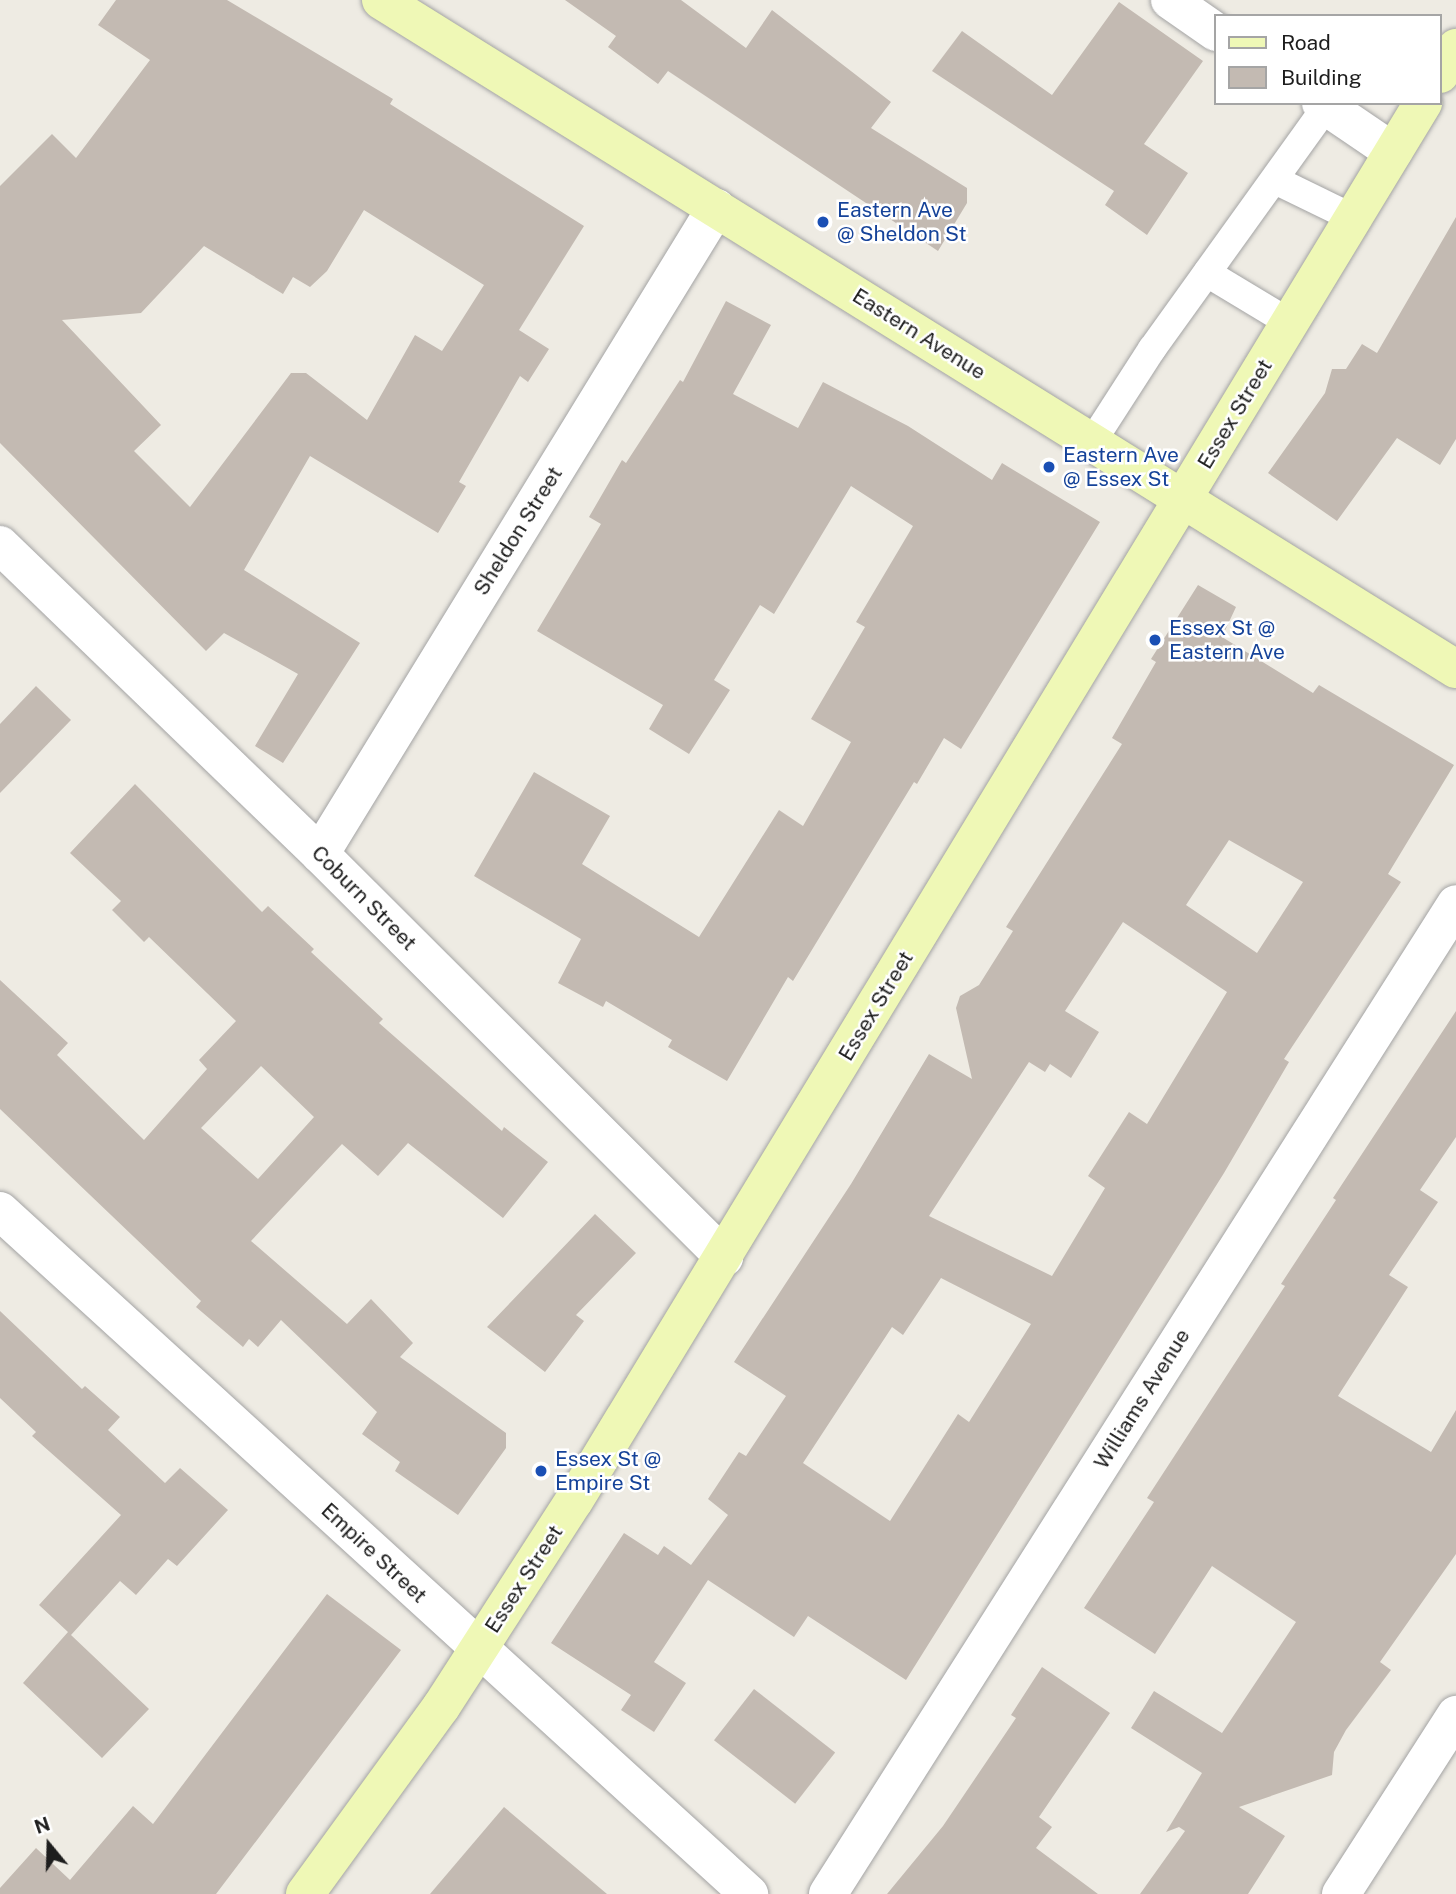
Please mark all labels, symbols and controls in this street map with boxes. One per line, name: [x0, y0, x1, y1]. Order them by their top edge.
legend: [1214, 14, 1442, 105]
text: Road: [1281, 30, 1331, 55]
text: Building: [1281, 65, 1362, 90]
place label: Eastern Ave @ Sheldon St: [837, 197, 967, 247]
marker: Eastern Ave @ Sheldon St: [815, 214, 831, 230]
street label: Eastern Avenue: [848, 283, 990, 385]
street label: Essex Street: [1192, 355, 1278, 473]
place label: Eastern Ave @ Essex St: [1063, 442, 1179, 492]
marker: Eastern Ave @ Essex St: [1041, 459, 1057, 475]
street label: Sheldon Street: [468, 462, 568, 600]
place label: Essex St @ Eastern Ave: [1169, 615, 1285, 665]
marker: Essex St @ Eastern Ave: [1147, 632, 1163, 648]
street label: Coburn Street: [306, 840, 422, 956]
street label: Essex Street: [833, 947, 919, 1065]
street label: Williams Avenue: [1089, 1324, 1195, 1474]
place label: Essex St @ Empire St: [555, 1446, 662, 1496]
marker: Essex St @ Empire St: [533, 1463, 549, 1479]
street label: Empire Street: [316, 1498, 432, 1608]
street label: Essex Street: [480, 1520, 568, 1638]
north arrow: [14, 1810, 84, 1880]
text: N: [32, 1812, 53, 1838]

